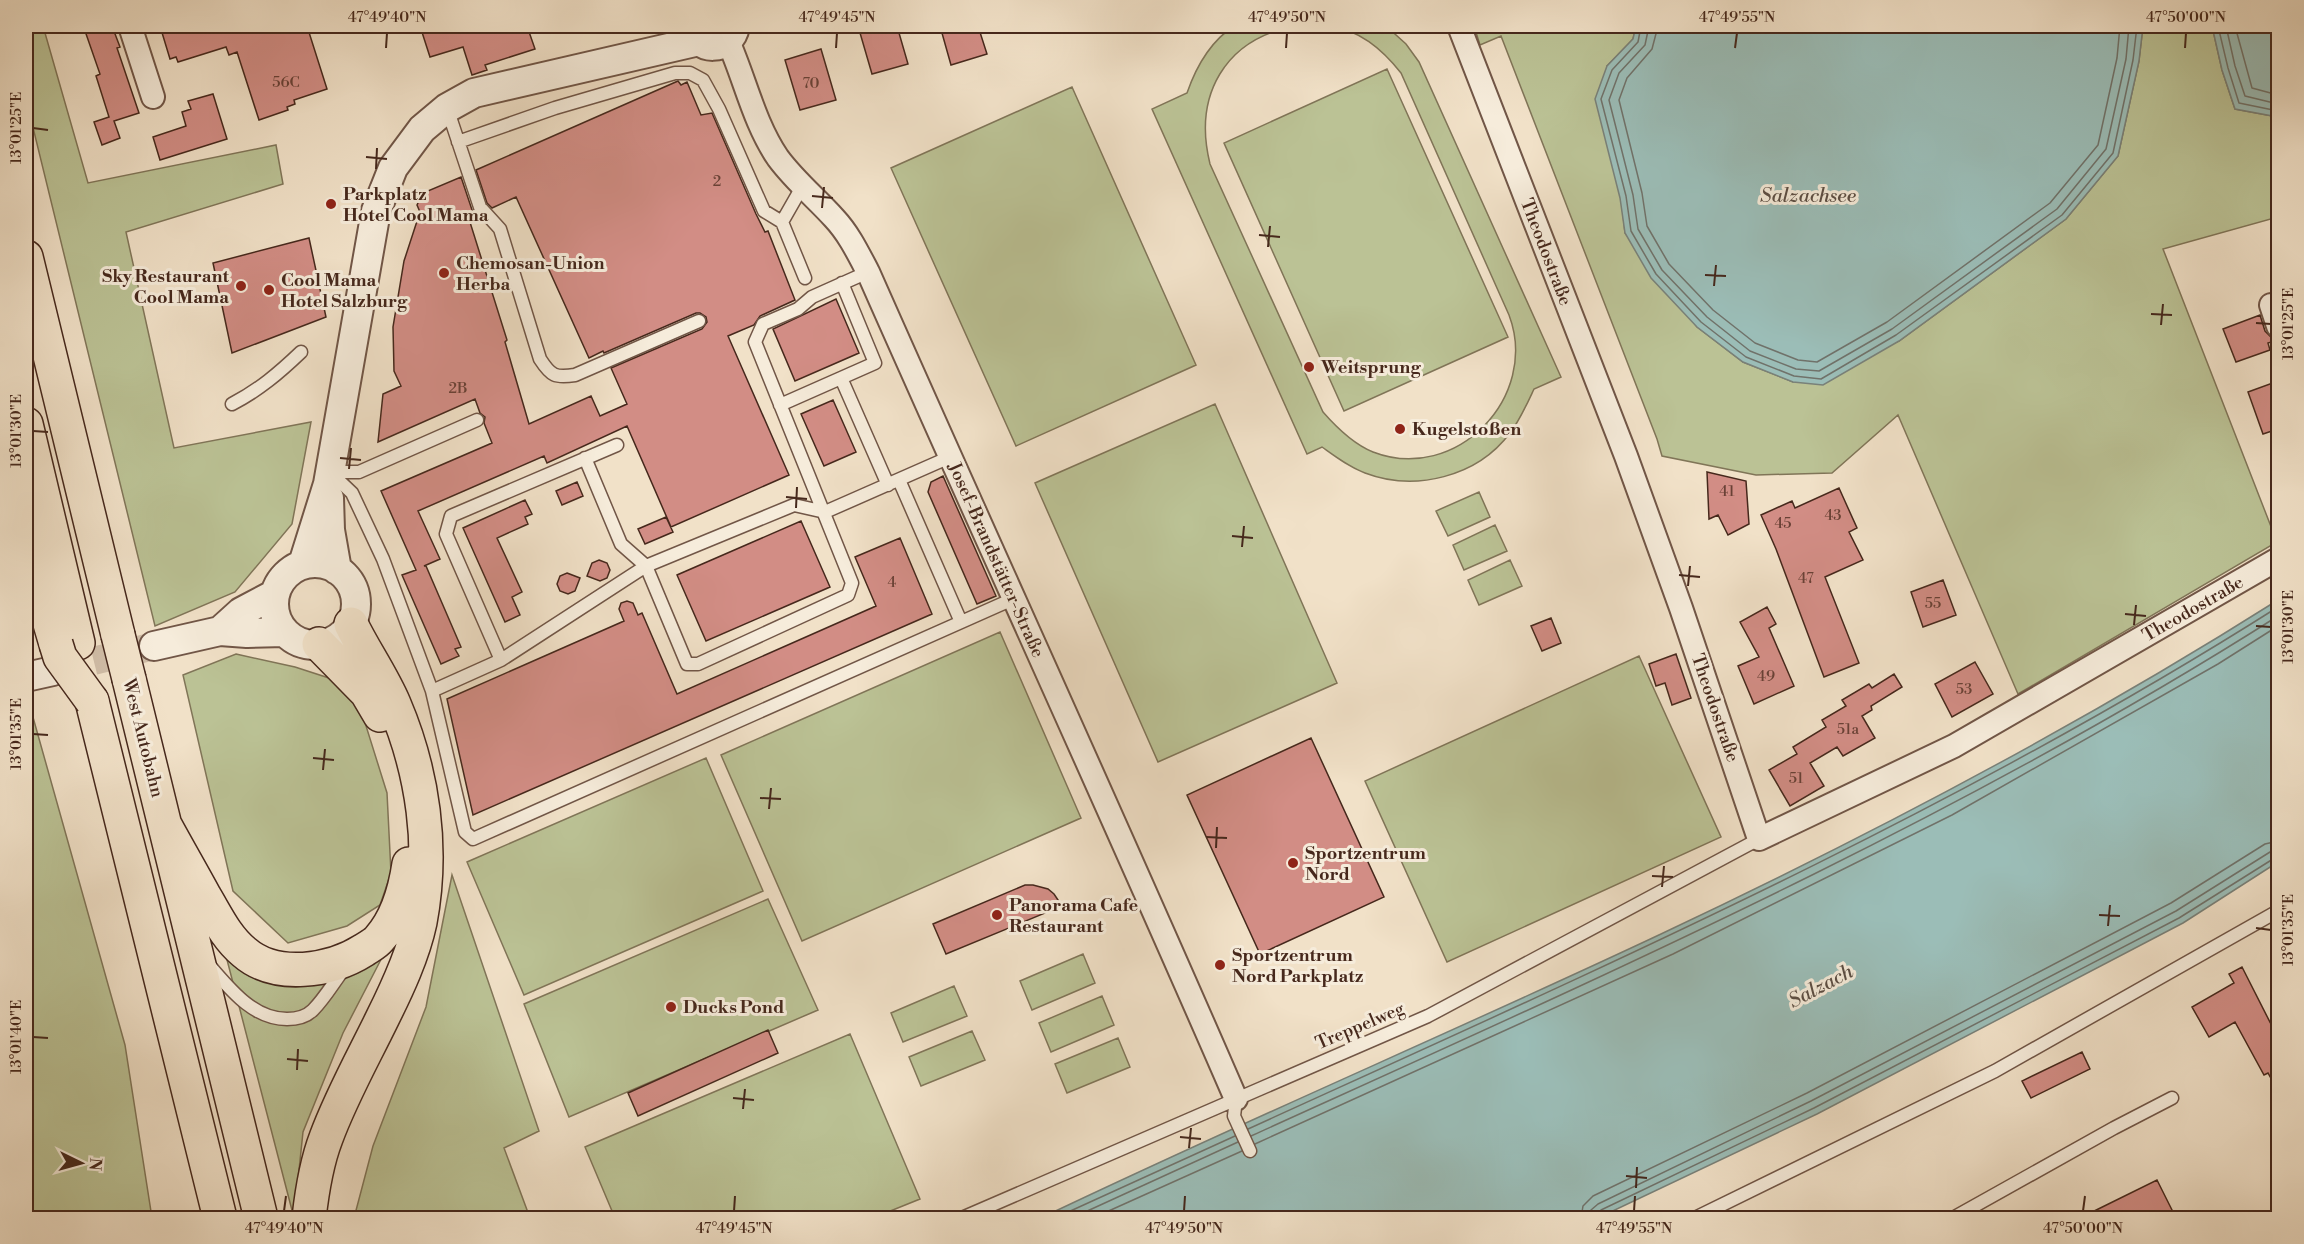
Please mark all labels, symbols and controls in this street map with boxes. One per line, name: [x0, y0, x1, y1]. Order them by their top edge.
text: 47°49'40"N: [348, 8, 426, 27]
text: 47°49'45"N: [799, 8, 875, 27]
text: 47°49'50"N: [1248, 8, 1326, 27]
text: 47°49'55"N: [1699, 8, 1775, 27]
text: 47°50'00"N: [2146, 8, 2226, 27]
house number: 56C: [272, 73, 300, 92]
house number: 70: [802, 74, 820, 93]
text: 13°01'25"E: [7, 92, 26, 164]
house number: 2: [713, 172, 721, 191]
place label: Parkplatz Hotel Cool Mama: [343, 183, 489, 227]
water label: Salzachsee: [1760, 184, 1857, 209]
street label: Theodostraße: [1515, 195, 1577, 309]
marker: Parkplatz Hotel Cool Mama: [324, 197, 338, 211]
place label: Chemosan-Union Herba: [456, 252, 605, 296]
place label: Sky Restaurant Cool Mama: [102, 265, 230, 309]
marker: Chemosan-Union Herba: [437, 266, 451, 280]
place label: Cool Mama Hotel Salzburg: [281, 269, 408, 313]
marker: Sky Restaurant Cool Mama: [234, 279, 248, 293]
marker: Cool Mama Hotel Salzburg: [262, 283, 276, 297]
text: 13°01'25"E: [2279, 288, 2298, 360]
place label: Weitsprung: [1320, 356, 1421, 379]
marker: Weitsprung: [1302, 360, 1316, 374]
house number: 2B: [448, 379, 468, 398]
text: 13°01'30"E: [7, 394, 26, 468]
place label: Kugelstoßen: [1412, 418, 1521, 441]
marker: Kugelstoßen: [1393, 422, 1407, 436]
street label: Josef-Brandstätter-Straße: [942, 458, 1049, 661]
house number: 41: [1719, 482, 1735, 501]
house number: 43: [1824, 506, 1842, 525]
house number: 45: [1774, 514, 1792, 533]
house number: 47: [1798, 569, 1814, 588]
street label: Theodostraße: [2138, 571, 2248, 647]
house number: 4: [888, 573, 897, 592]
text: 13°01'30"E: [2279, 590, 2298, 664]
house number: 55: [1925, 594, 1941, 613]
street label: Theodostraße: [1686, 651, 1744, 765]
house number: 49: [1757, 667, 1775, 686]
street label: West Autobahn: [117, 675, 169, 800]
house number: 53: [1956, 680, 1972, 699]
text: 13°01'35"E: [7, 698, 26, 770]
house number: 51a: [1837, 720, 1860, 739]
house number: 51: [1789, 769, 1804, 788]
place label: Sportzentrum Nord: [1305, 842, 1426, 886]
marker: Sportzentrum Nord: [1286, 856, 1300, 870]
place label: Panorama Cafe Restaurant: [1009, 894, 1138, 938]
text: 13°01'35"E: [2279, 894, 2298, 966]
marker: Panorama Cafe Restaurant: [990, 908, 1004, 922]
place label: Sportzentrum Nord Parkplatz: [1232, 944, 1364, 988]
marker: Sportzentrum Nord Parkplatz: [1213, 958, 1227, 972]
water label: Salzach: [1784, 959, 1859, 1014]
place label: Ducks Pond: [683, 996, 784, 1019]
street label: Treppelweg: [1312, 997, 1409, 1055]
text: 13°01'40"E: [7, 1000, 26, 1074]
marker: Ducks Pond: [664, 1000, 678, 1014]
north arrow: [51, 1133, 111, 1193]
text: N: [84, 1157, 105, 1172]
text: 47°49'40"N: [245, 1219, 323, 1238]
text: 47°49'45"N: [696, 1219, 772, 1238]
text: 47°49'50"N: [1145, 1219, 1223, 1238]
text: 47°49'55"N: [1596, 1219, 1672, 1238]
text: 47°50'00"N: [2043, 1219, 2123, 1238]

